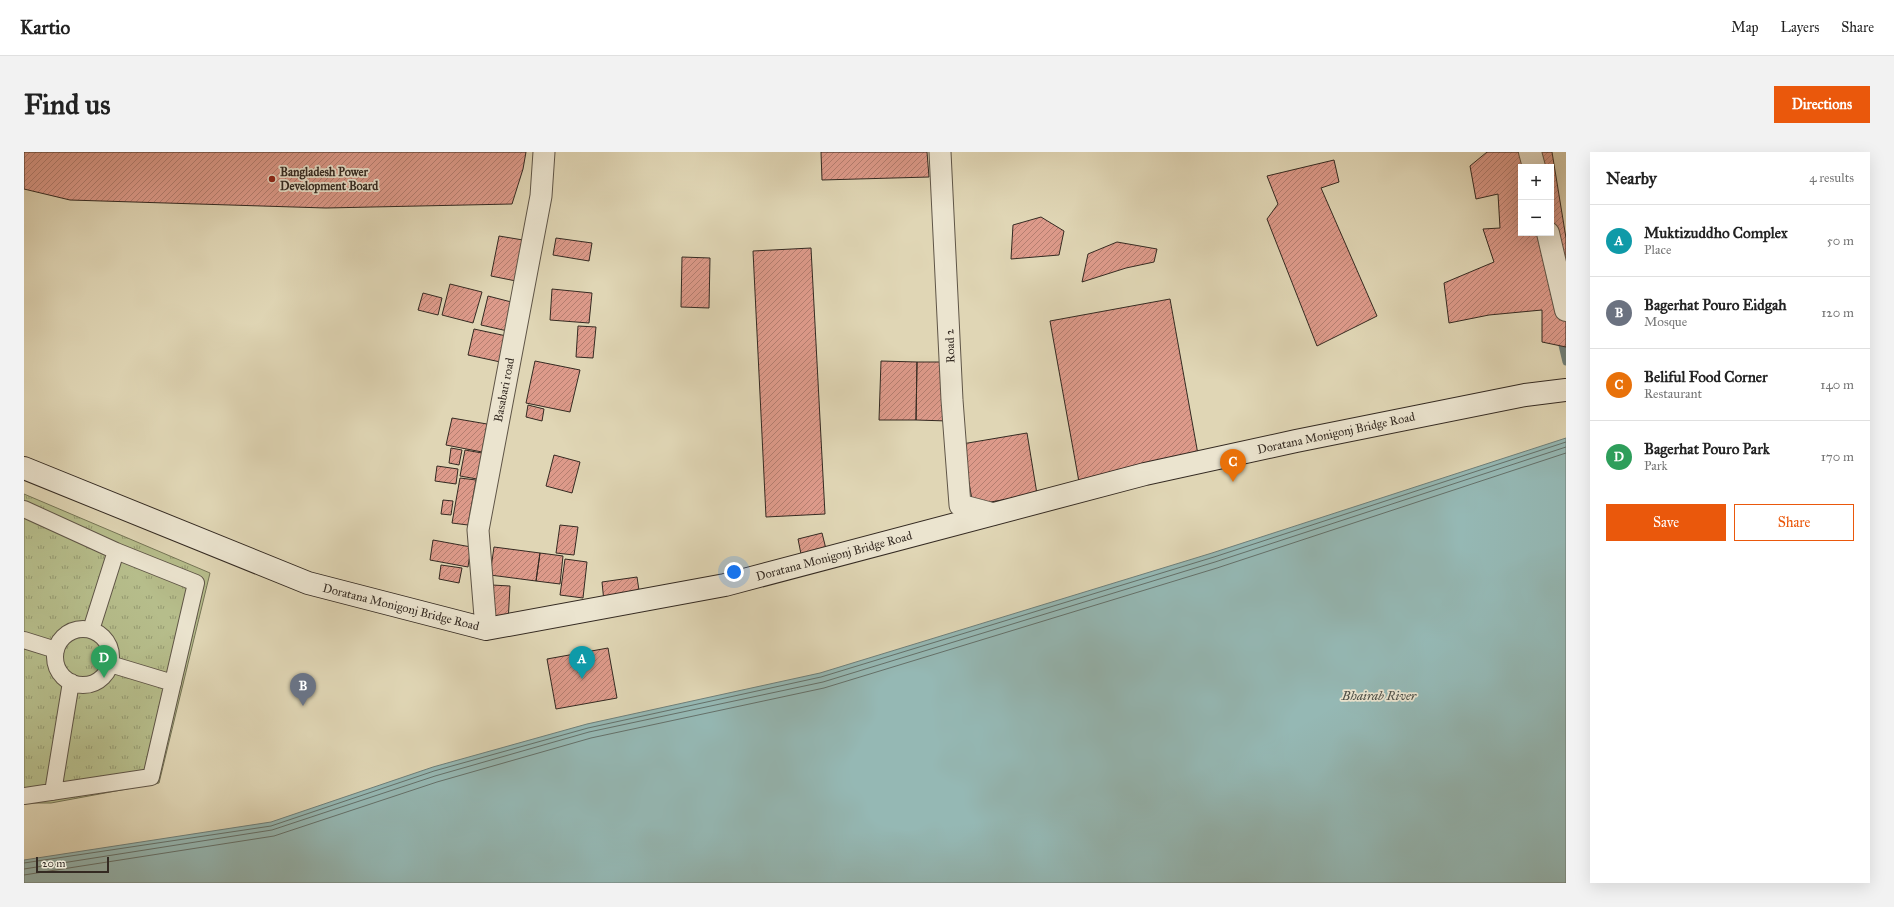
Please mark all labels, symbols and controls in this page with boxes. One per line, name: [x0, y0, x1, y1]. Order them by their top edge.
text: Kartio: [20, 16, 70, 39]
text: Map: [1731, 19, 1759, 36]
text: Layers: [1781, 19, 1819, 36]
text: Share: [1841, 19, 1874, 36]
button: Directions: [1774, 86, 1870, 123]
text: Find us: [24, 87, 110, 122]
map controls: [1518, 164, 1554, 236]
button: +: [1518, 164, 1554, 200]
place label: Bangladesh Power Development Board: [280, 165, 379, 194]
text: Nearby: [1606, 168, 1657, 189]
text: 4 results: [1809, 170, 1854, 186]
marker: Bangladesh Power Development Board: [267, 174, 277, 184]
button: −: [1518, 200, 1554, 236]
text: Muktizuddho Complex: [1644, 224, 1788, 242]
text: A: [1615, 233, 1623, 249]
text: 50 m: [1827, 233, 1854, 249]
text: Place: [1644, 242, 1671, 258]
text: Bagerhat Pouro Eidgah: [1644, 296, 1787, 314]
text: B: [1615, 305, 1623, 321]
text: 120 m: [1821, 305, 1854, 321]
text: Mosque: [1644, 314, 1687, 330]
street label: Road 2: [942, 329, 958, 363]
street label: Basabari road: [491, 357, 517, 423]
text: Beliful Food Corner: [1644, 368, 1768, 386]
text: C: [1615, 377, 1623, 393]
text: 140 m: [1820, 377, 1854, 393]
text: Restaurant: [1644, 386, 1702, 402]
street label: Doratana Monigonj Bridge Road: [1256, 409, 1416, 458]
text: Bagerhat Pouro Park: [1644, 440, 1770, 458]
pin: C: [1220, 449, 1246, 482]
text: D: [1614, 449, 1624, 465]
text: 170 m: [1821, 449, 1854, 465]
text: Park: [1644, 458, 1668, 474]
button: Save: [1606, 504, 1726, 541]
button: Share: [1734, 504, 1854, 541]
street label: Doratana Monigonj Bridge Road: [754, 528, 914, 585]
your location: [724, 562, 744, 582]
street label: Doratana Monigonj Bridge Road: [321, 581, 481, 634]
pin: D: [91, 645, 117, 678]
pin: A: [569, 646, 595, 679]
pin: B: [290, 673, 316, 706]
water label: Bhairab River: [1341, 688, 1417, 704]
scale bar: [36, 855, 109, 874]
text: 20 m: [42, 857, 65, 870]

